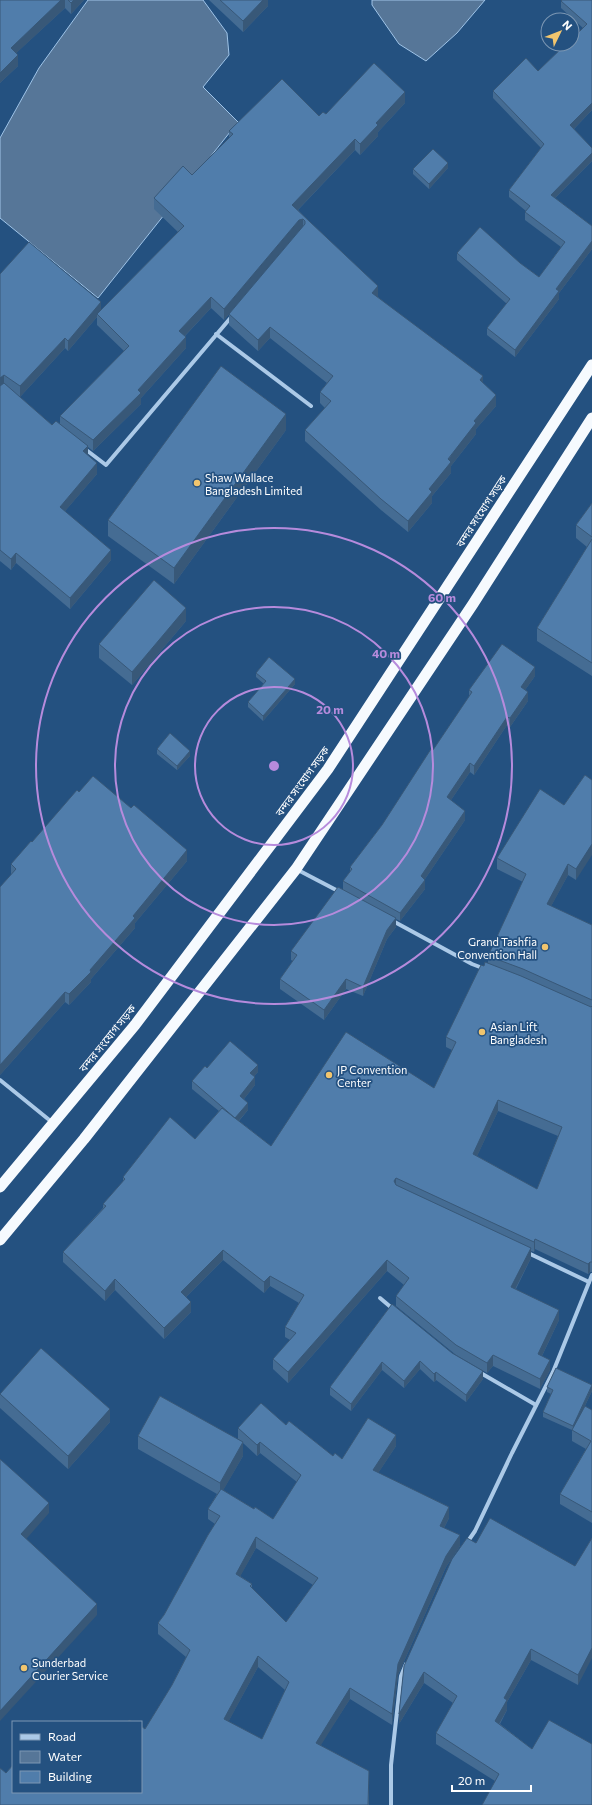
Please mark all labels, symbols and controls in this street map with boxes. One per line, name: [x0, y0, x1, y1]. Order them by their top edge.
north arrow: [540, 12, 580, 52]
text: N: [560, 17, 575, 32]
place label: Shaw Wallace Bangladesh Limited: [205, 471, 302, 497]
street label: বন্দর সংযোগ সড়ক: [452, 473, 509, 550]
marker: Shaw Wallace Bangladesh Limited: [192, 478, 202, 488]
text: 60 m: [428, 590, 456, 604]
text: 40 m: [372, 646, 400, 660]
text: 20 m: [316, 702, 344, 716]
street label: বন্দর সংযোগ সড়ক: [272, 744, 332, 819]
centre of rings: [267, 759, 281, 773]
place label: Grand Tashfia Convention Hall: [457, 935, 537, 961]
marker: Grand Tashfia Convention Hall: [540, 942, 550, 952]
street label: বন্দর সংযোগ সড়ক: [75, 1002, 138, 1075]
place label: Asian Lift Bangladesh: [490, 1020, 547, 1046]
marker: Asian Lift Bangladesh: [477, 1027, 487, 1037]
place label: JP Convention Center: [337, 1063, 407, 1089]
marker: JP Convention Center: [324, 1070, 334, 1080]
place label: Sunderbad Courier Service: [32, 1656, 108, 1682]
marker: Sunderbad Courier Service: [19, 1663, 29, 1673]
legend: [12, 1721, 142, 1793]
text: Road: [48, 1729, 76, 1743]
text: Water: [48, 1749, 82, 1763]
scale bar: [452, 1767, 531, 1793]
text: Building: [48, 1769, 92, 1783]
text: 20 m: [458, 1773, 485, 1787]

